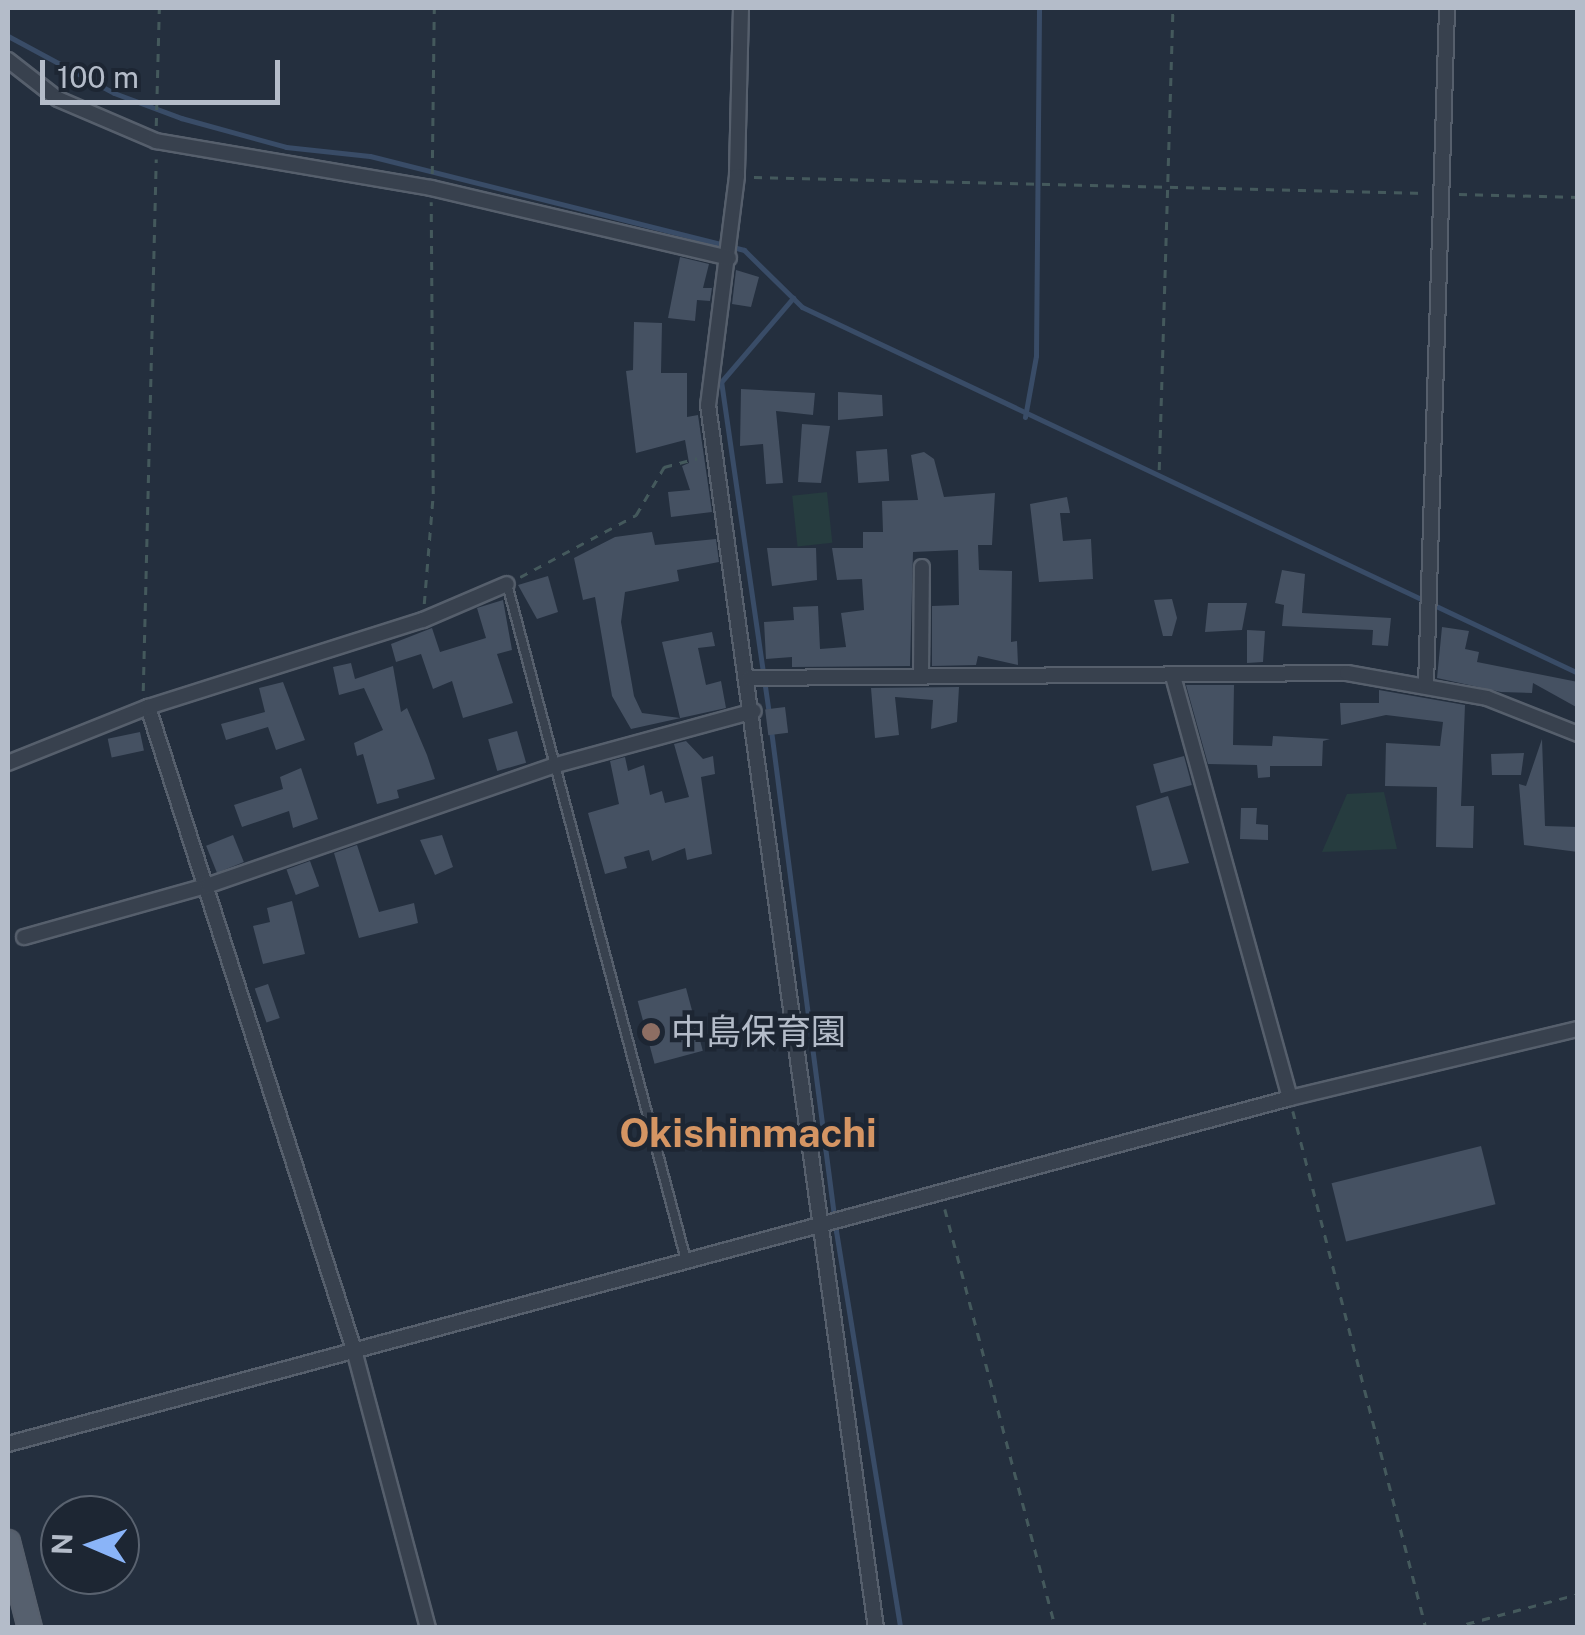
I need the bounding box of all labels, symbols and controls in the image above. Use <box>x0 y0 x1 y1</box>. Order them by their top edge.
scale bar <box>45 40 285 102</box>
text: 100 m <box>57 59 139 95</box>
place label: 中島保育園 <box>671 1011 846 1053</box>
marker: 中島保育園 <box>640 1021 662 1043</box>
district label: Okishinmachi <box>619 1109 877 1157</box>
north arrow <box>40 1495 140 1595</box>
text: N <box>45 1532 78 1556</box>

